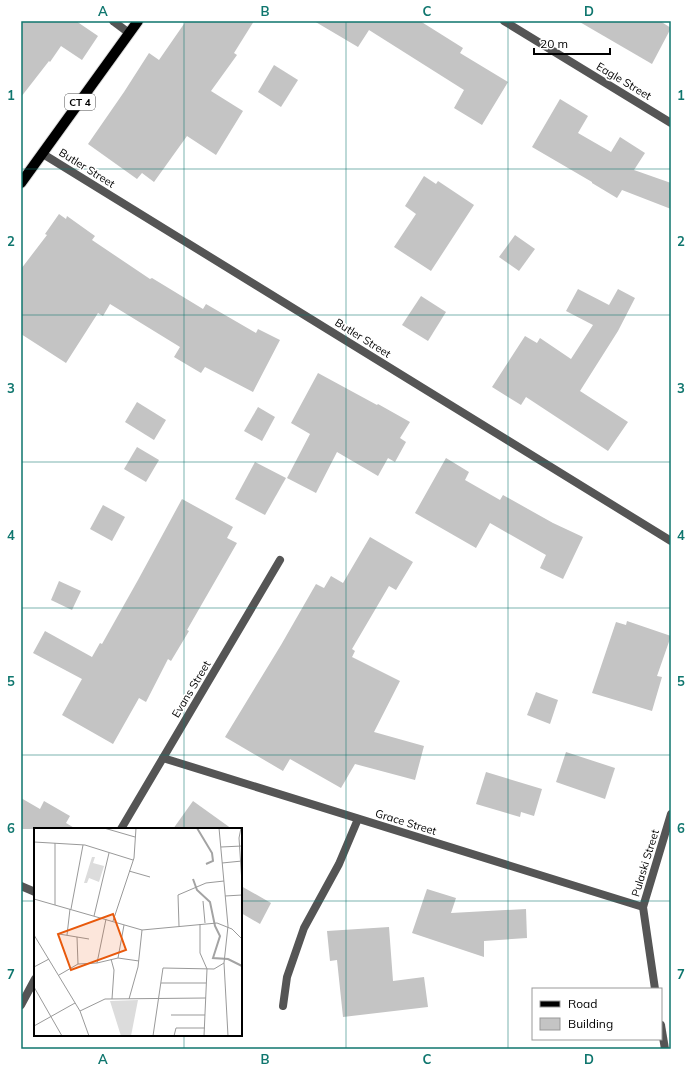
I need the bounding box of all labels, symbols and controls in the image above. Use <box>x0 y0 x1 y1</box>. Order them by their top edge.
text: A <box>98 3 108 19</box>
text: B <box>261 3 270 19</box>
text: C <box>423 3 432 19</box>
text: D <box>584 3 594 19</box>
scale bar <box>534 30 610 56</box>
text: 20 m <box>540 36 568 51</box>
street label: Eagle Street <box>594 59 654 103</box>
text: 1 <box>7 87 15 103</box>
text: 1 <box>677 87 685 103</box>
road number: CT 4 <box>65 94 95 110</box>
street label: Butler Street <box>56 145 118 191</box>
text: 2 <box>7 233 15 249</box>
text: 2 <box>677 233 685 249</box>
street label: Butler Street <box>332 315 394 361</box>
text: 3 <box>7 380 15 396</box>
text: 3 <box>677 380 685 396</box>
text: 4 <box>7 527 15 543</box>
text: 4 <box>677 527 685 543</box>
street label: Evans Street <box>169 658 214 720</box>
text: 5 <box>7 673 15 689</box>
text: 5 <box>677 673 685 689</box>
street label: Grace Street <box>374 806 438 838</box>
text: 6 <box>7 820 15 836</box>
text: 6 <box>677 820 685 836</box>
street label: Pulaski Street <box>628 827 662 898</box>
inset map <box>34 828 242 1036</box>
text: 7 <box>7 966 15 982</box>
text: 7 <box>677 966 685 982</box>
legend <box>532 988 662 1040</box>
text: Road <box>568 996 597 1011</box>
text: Building <box>568 1016 613 1031</box>
text: A <box>98 1051 108 1067</box>
text: B <box>261 1051 270 1067</box>
text: C <box>423 1051 432 1067</box>
text: D <box>584 1051 594 1067</box>

